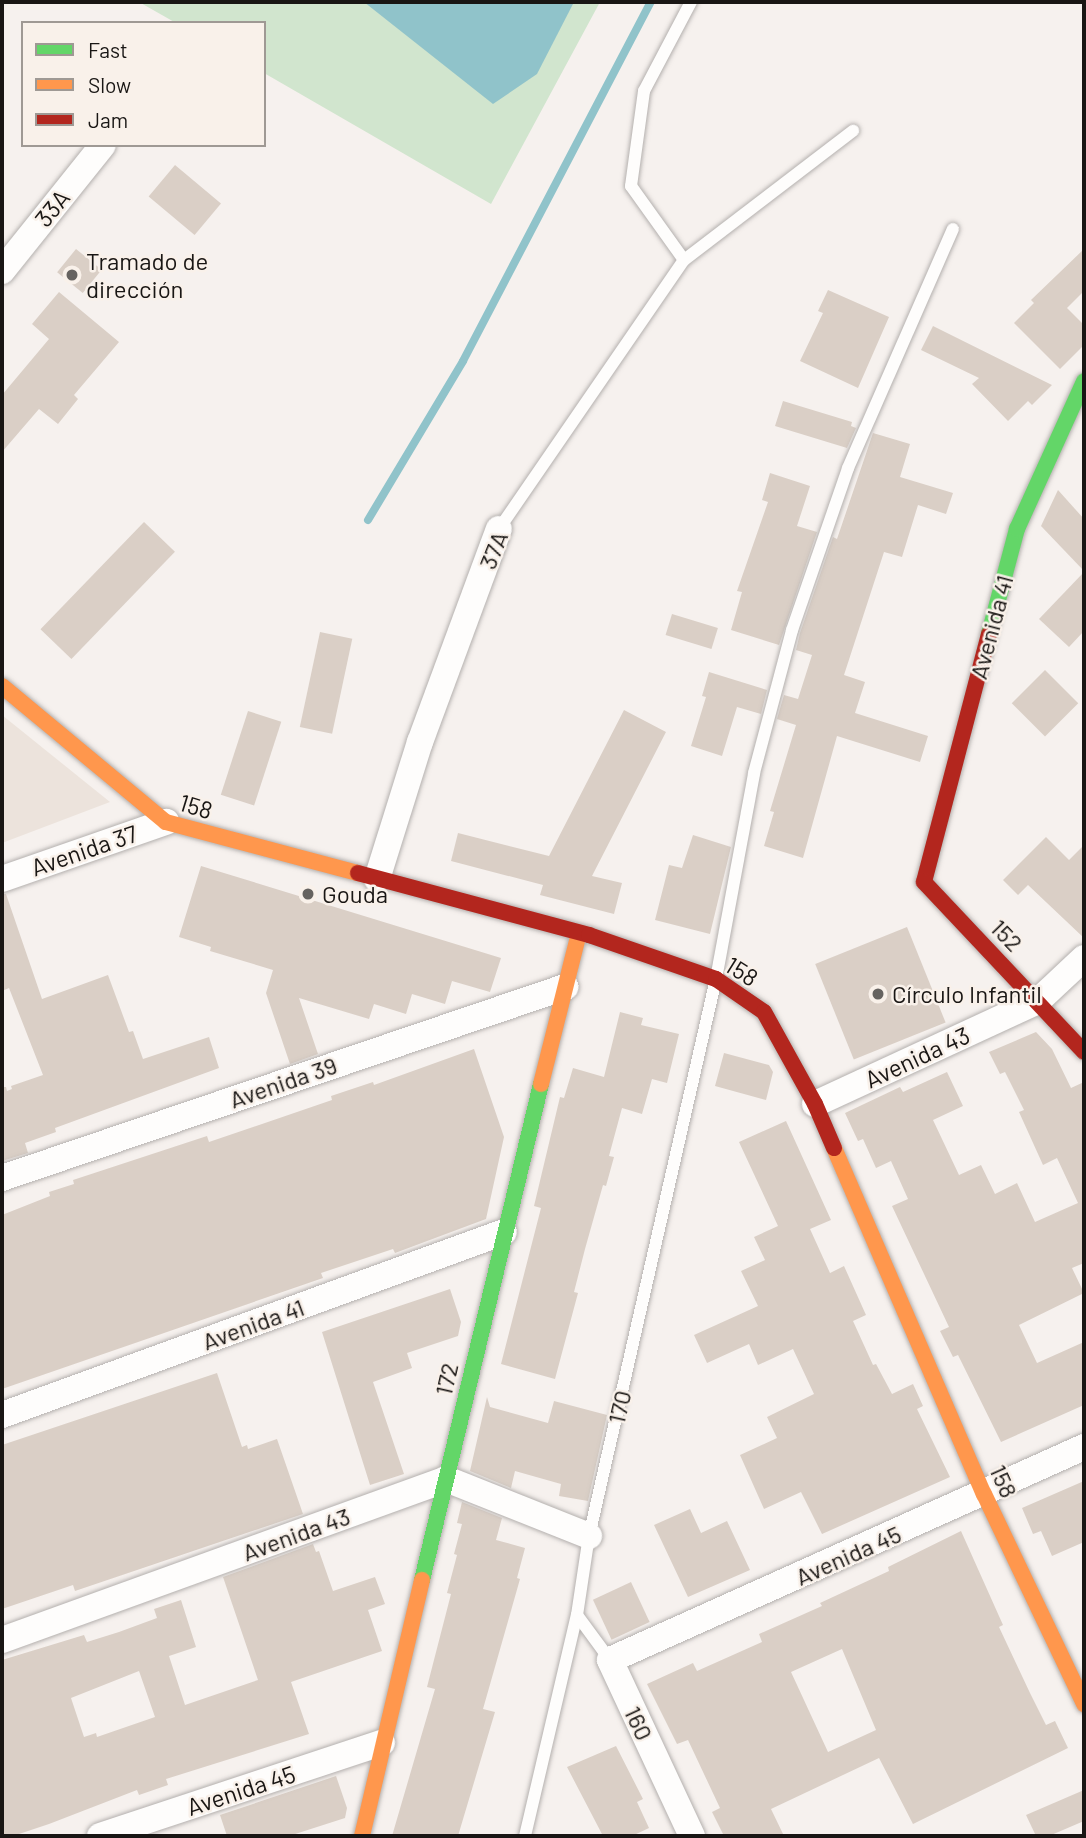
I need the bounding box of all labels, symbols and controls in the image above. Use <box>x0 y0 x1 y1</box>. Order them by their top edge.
legend <box>21 21 266 147</box>
text: Fast <box>88 37 128 62</box>
text: Slow <box>88 72 131 97</box>
text: Jam <box>88 107 128 132</box>
street label: 33A <box>28 184 76 232</box>
place label: Tramado de dirección <box>86 247 208 303</box>
marker: Tramado de dirección <box>64 267 80 283</box>
street label: 37A <box>472 527 514 573</box>
street label: Avenida 41 <box>963 572 1019 682</box>
street label: 158 <box>176 787 216 825</box>
street label: Avenida 37 <box>27 818 141 882</box>
place label: Gouda <box>322 880 388 908</box>
marker: Gouda <box>300 886 316 902</box>
street label: 152 <box>985 913 1029 957</box>
street label: 158 <box>720 950 764 992</box>
place label: Círculo Infantil <box>892 980 1042 1008</box>
marker: Círculo Infantil <box>870 986 886 1002</box>
street label: Avenida 43 <box>860 1020 974 1094</box>
street label: Avenida 39 <box>225 1050 341 1114</box>
street label: Avenida 41 <box>198 1292 308 1356</box>
street label: 172 <box>428 1360 464 1398</box>
street label: 170 <box>601 1388 637 1426</box>
street label: 158 <box>984 1460 1024 1502</box>
street label: Avenida 43 <box>238 1501 354 1567</box>
street label: Avenida 45 <box>791 1519 905 1591</box>
street label: 160 <box>619 1701 659 1745</box>
street label: Avenida 45 <box>183 1759 299 1821</box>

